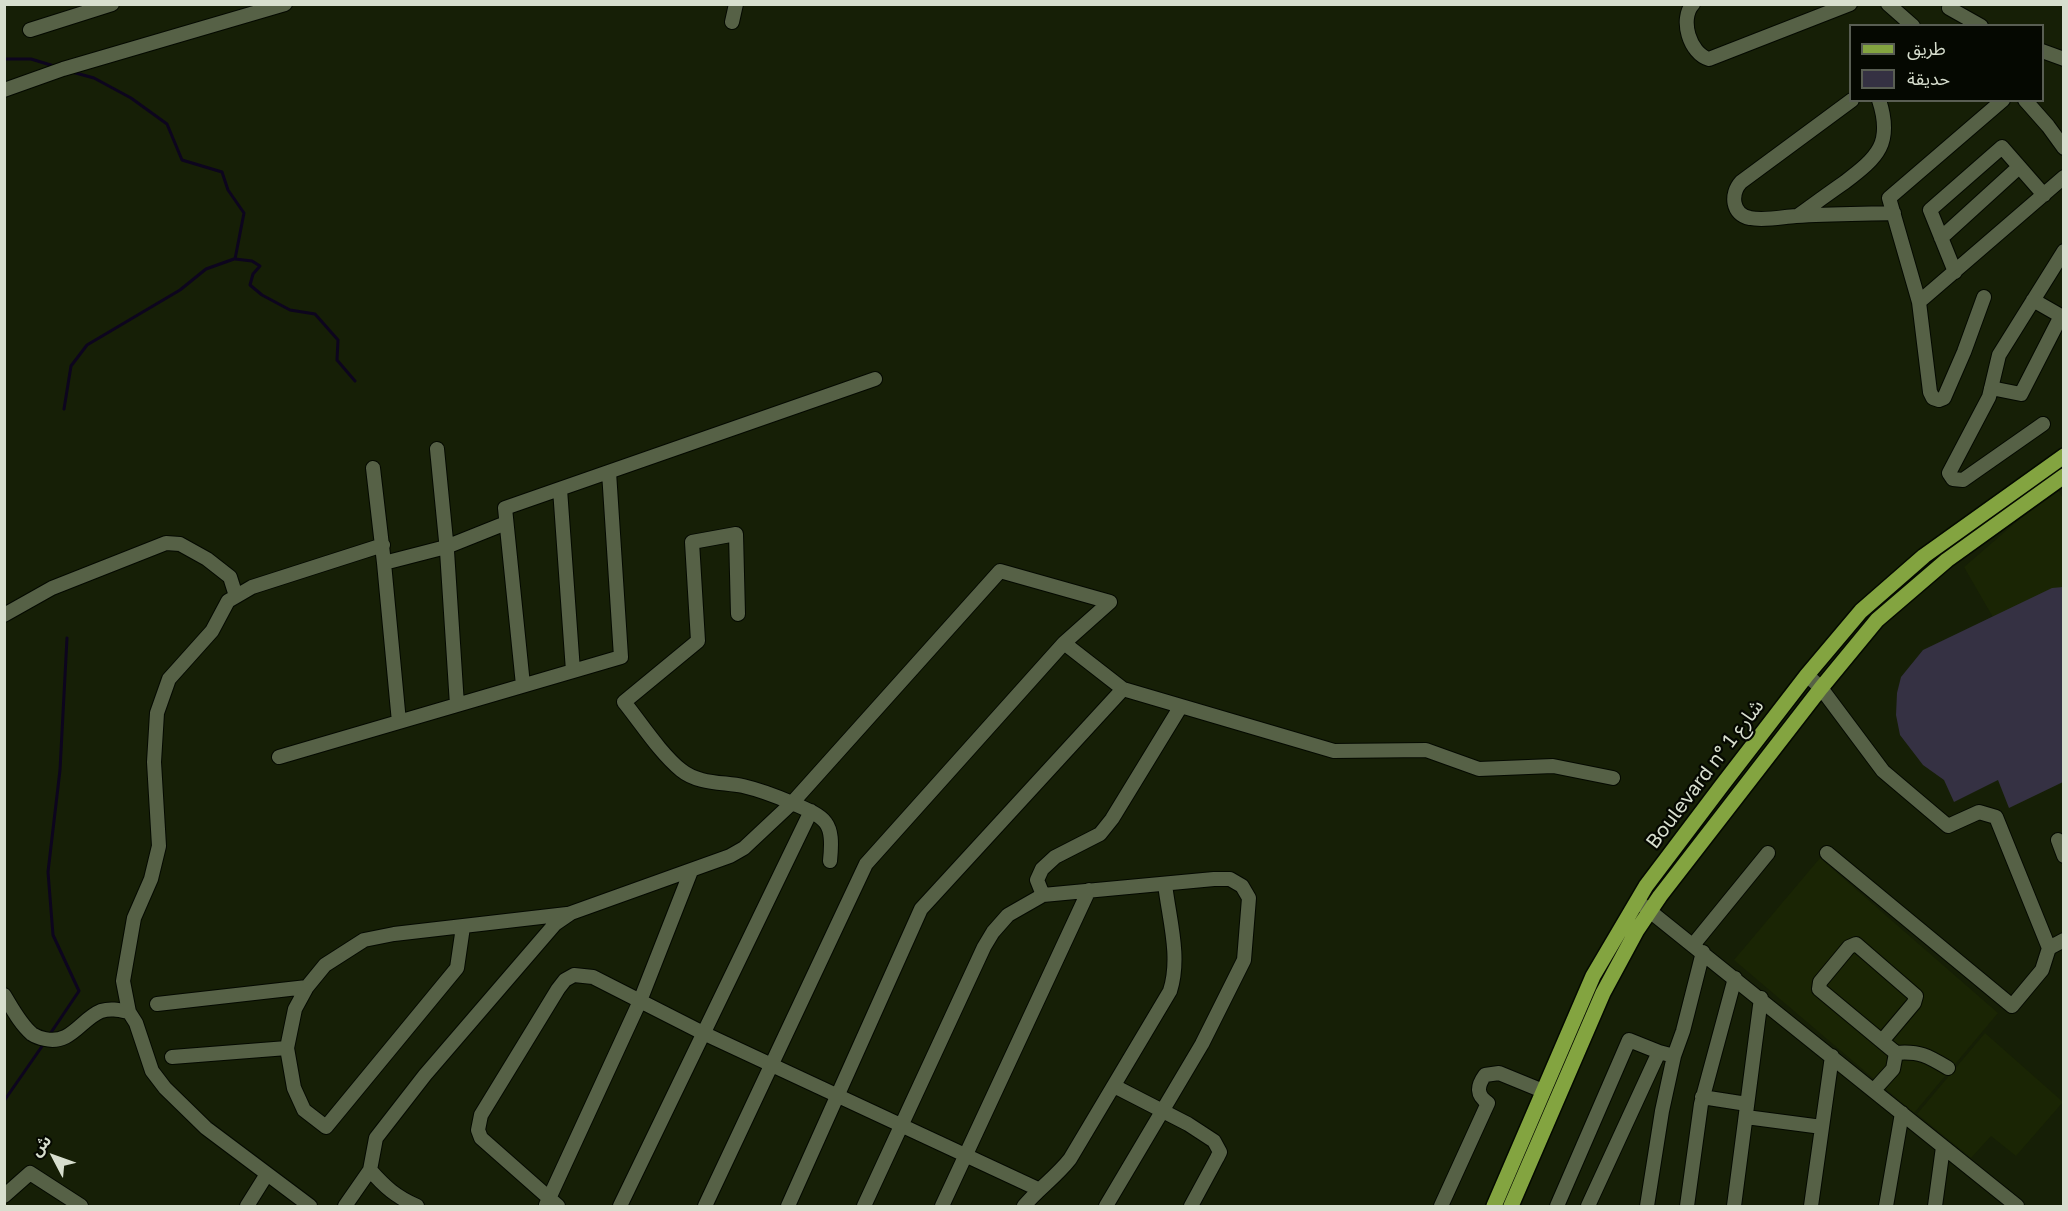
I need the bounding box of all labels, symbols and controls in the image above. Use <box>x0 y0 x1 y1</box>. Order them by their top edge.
legend <box>1849 24 2044 102</box>
text: طريق <box>1907 37 1946 59</box>
text: حديقة <box>1907 67 1950 89</box>
street label: Boulevard n° شارع 1 <box>1641 695 1769 853</box>
north arrow <box>24 1127 84 1187</box>
text: ش <box>26 1130 55 1160</box>

